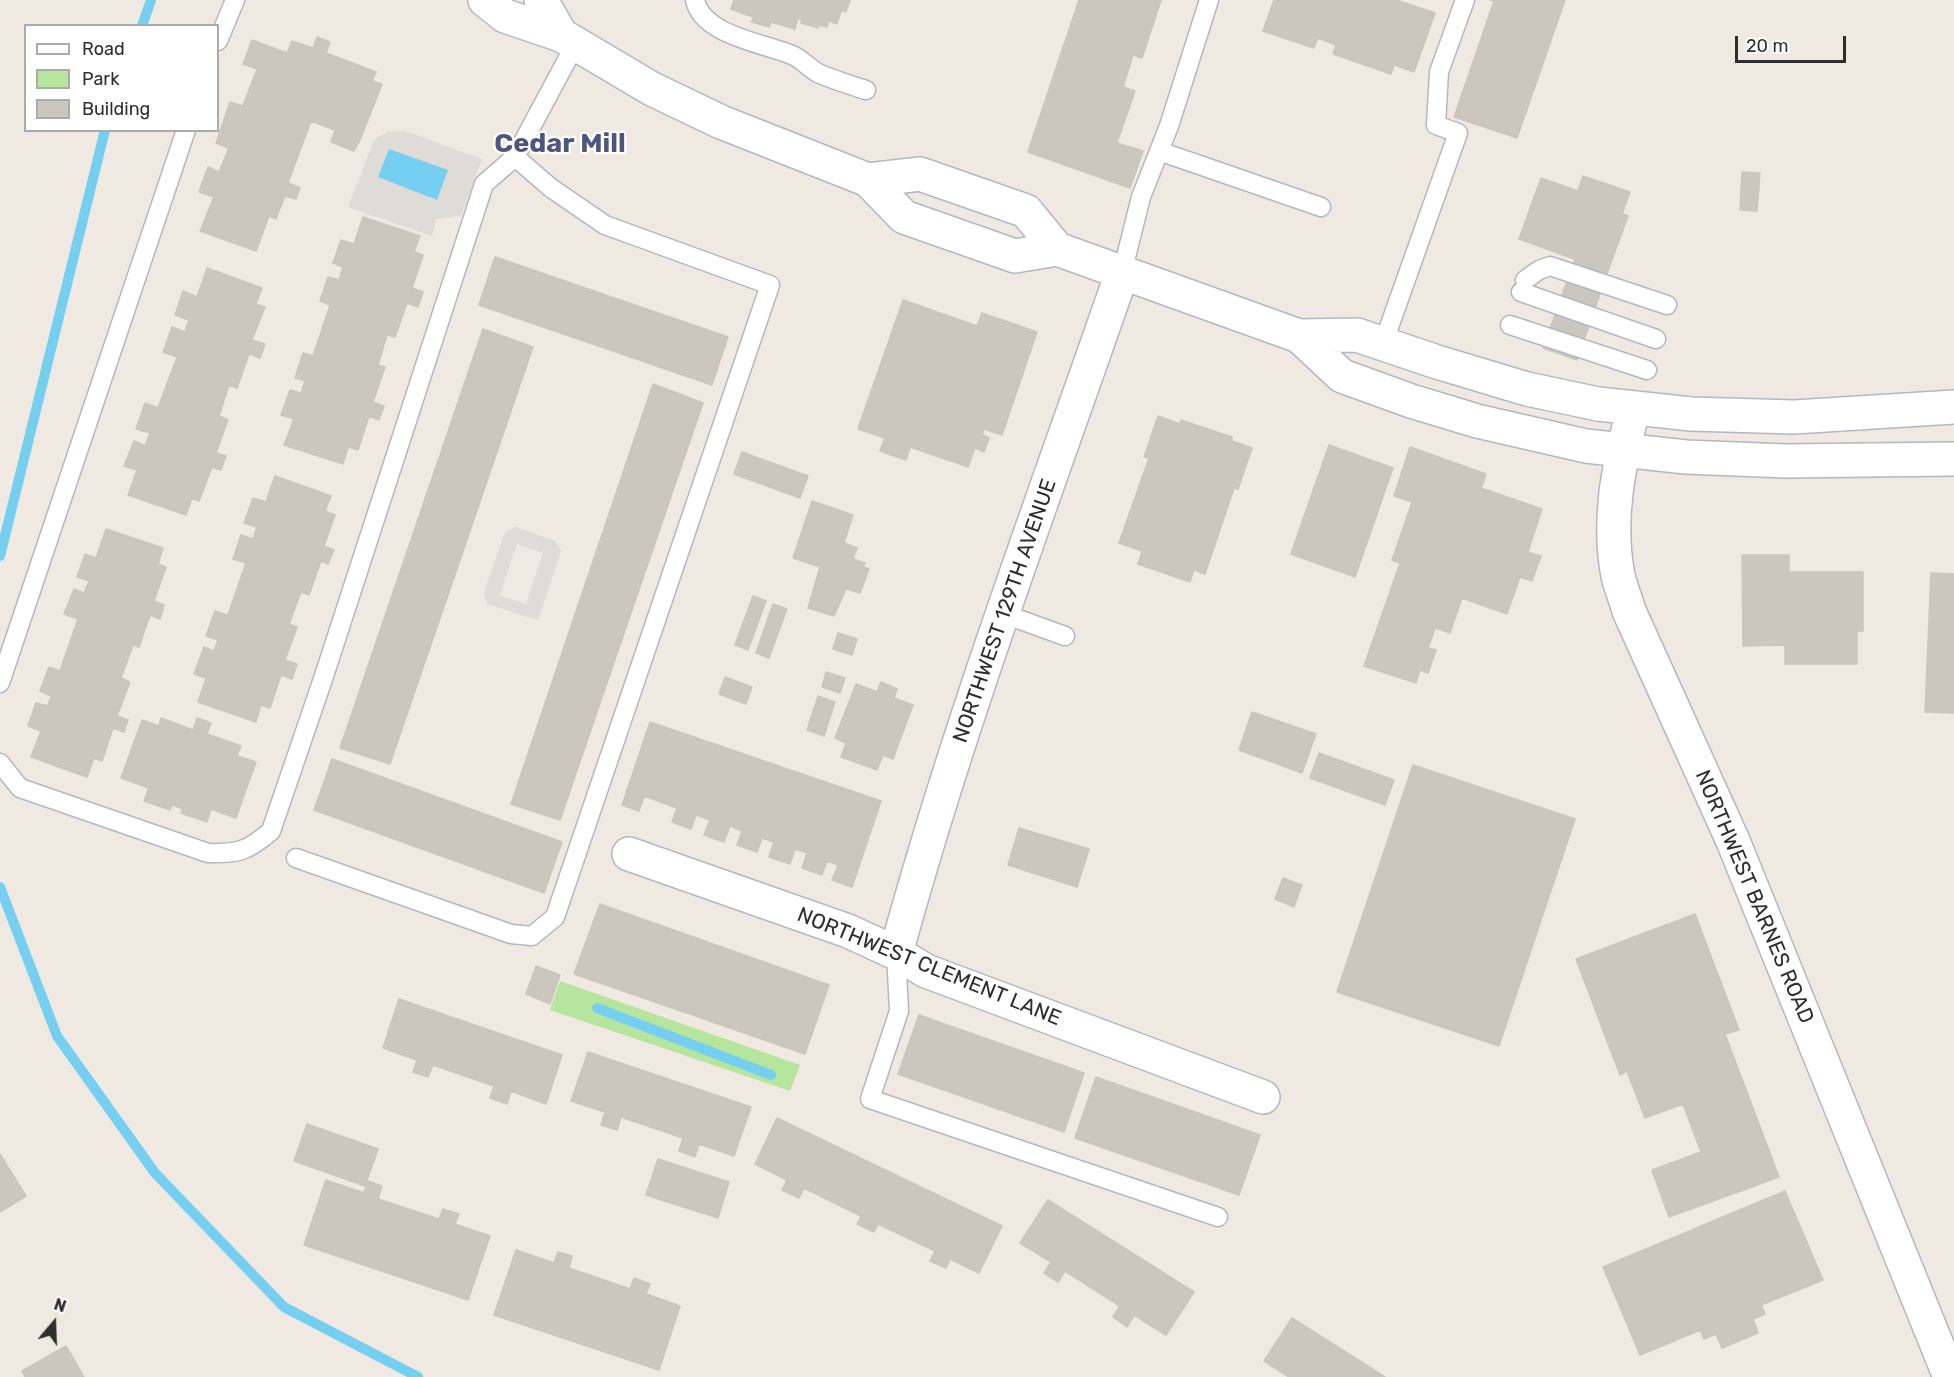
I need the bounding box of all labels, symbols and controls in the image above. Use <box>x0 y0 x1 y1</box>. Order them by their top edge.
legend <box>24 24 219 132</box>
scale bar <box>1738 24 1849 62</box>
text: 20 m <box>1746 35 1788 57</box>
text: Road <box>82 38 125 60</box>
text: Park <box>82 68 119 90</box>
text: Building <box>82 98 150 120</box>
district label: Cedar Mill <box>494 128 626 160</box>
street label: NORTHWEST 129TH AVENUE <box>948 476 1062 746</box>
street label: NORTHWEST BARNES ROAD <box>1689 767 1819 1027</box>
street label: NORTHWEST CLEMENT LANE <box>793 902 1065 1032</box>
north arrow <box>24 1293 84 1353</box>
text: N <box>51 1295 69 1316</box>

